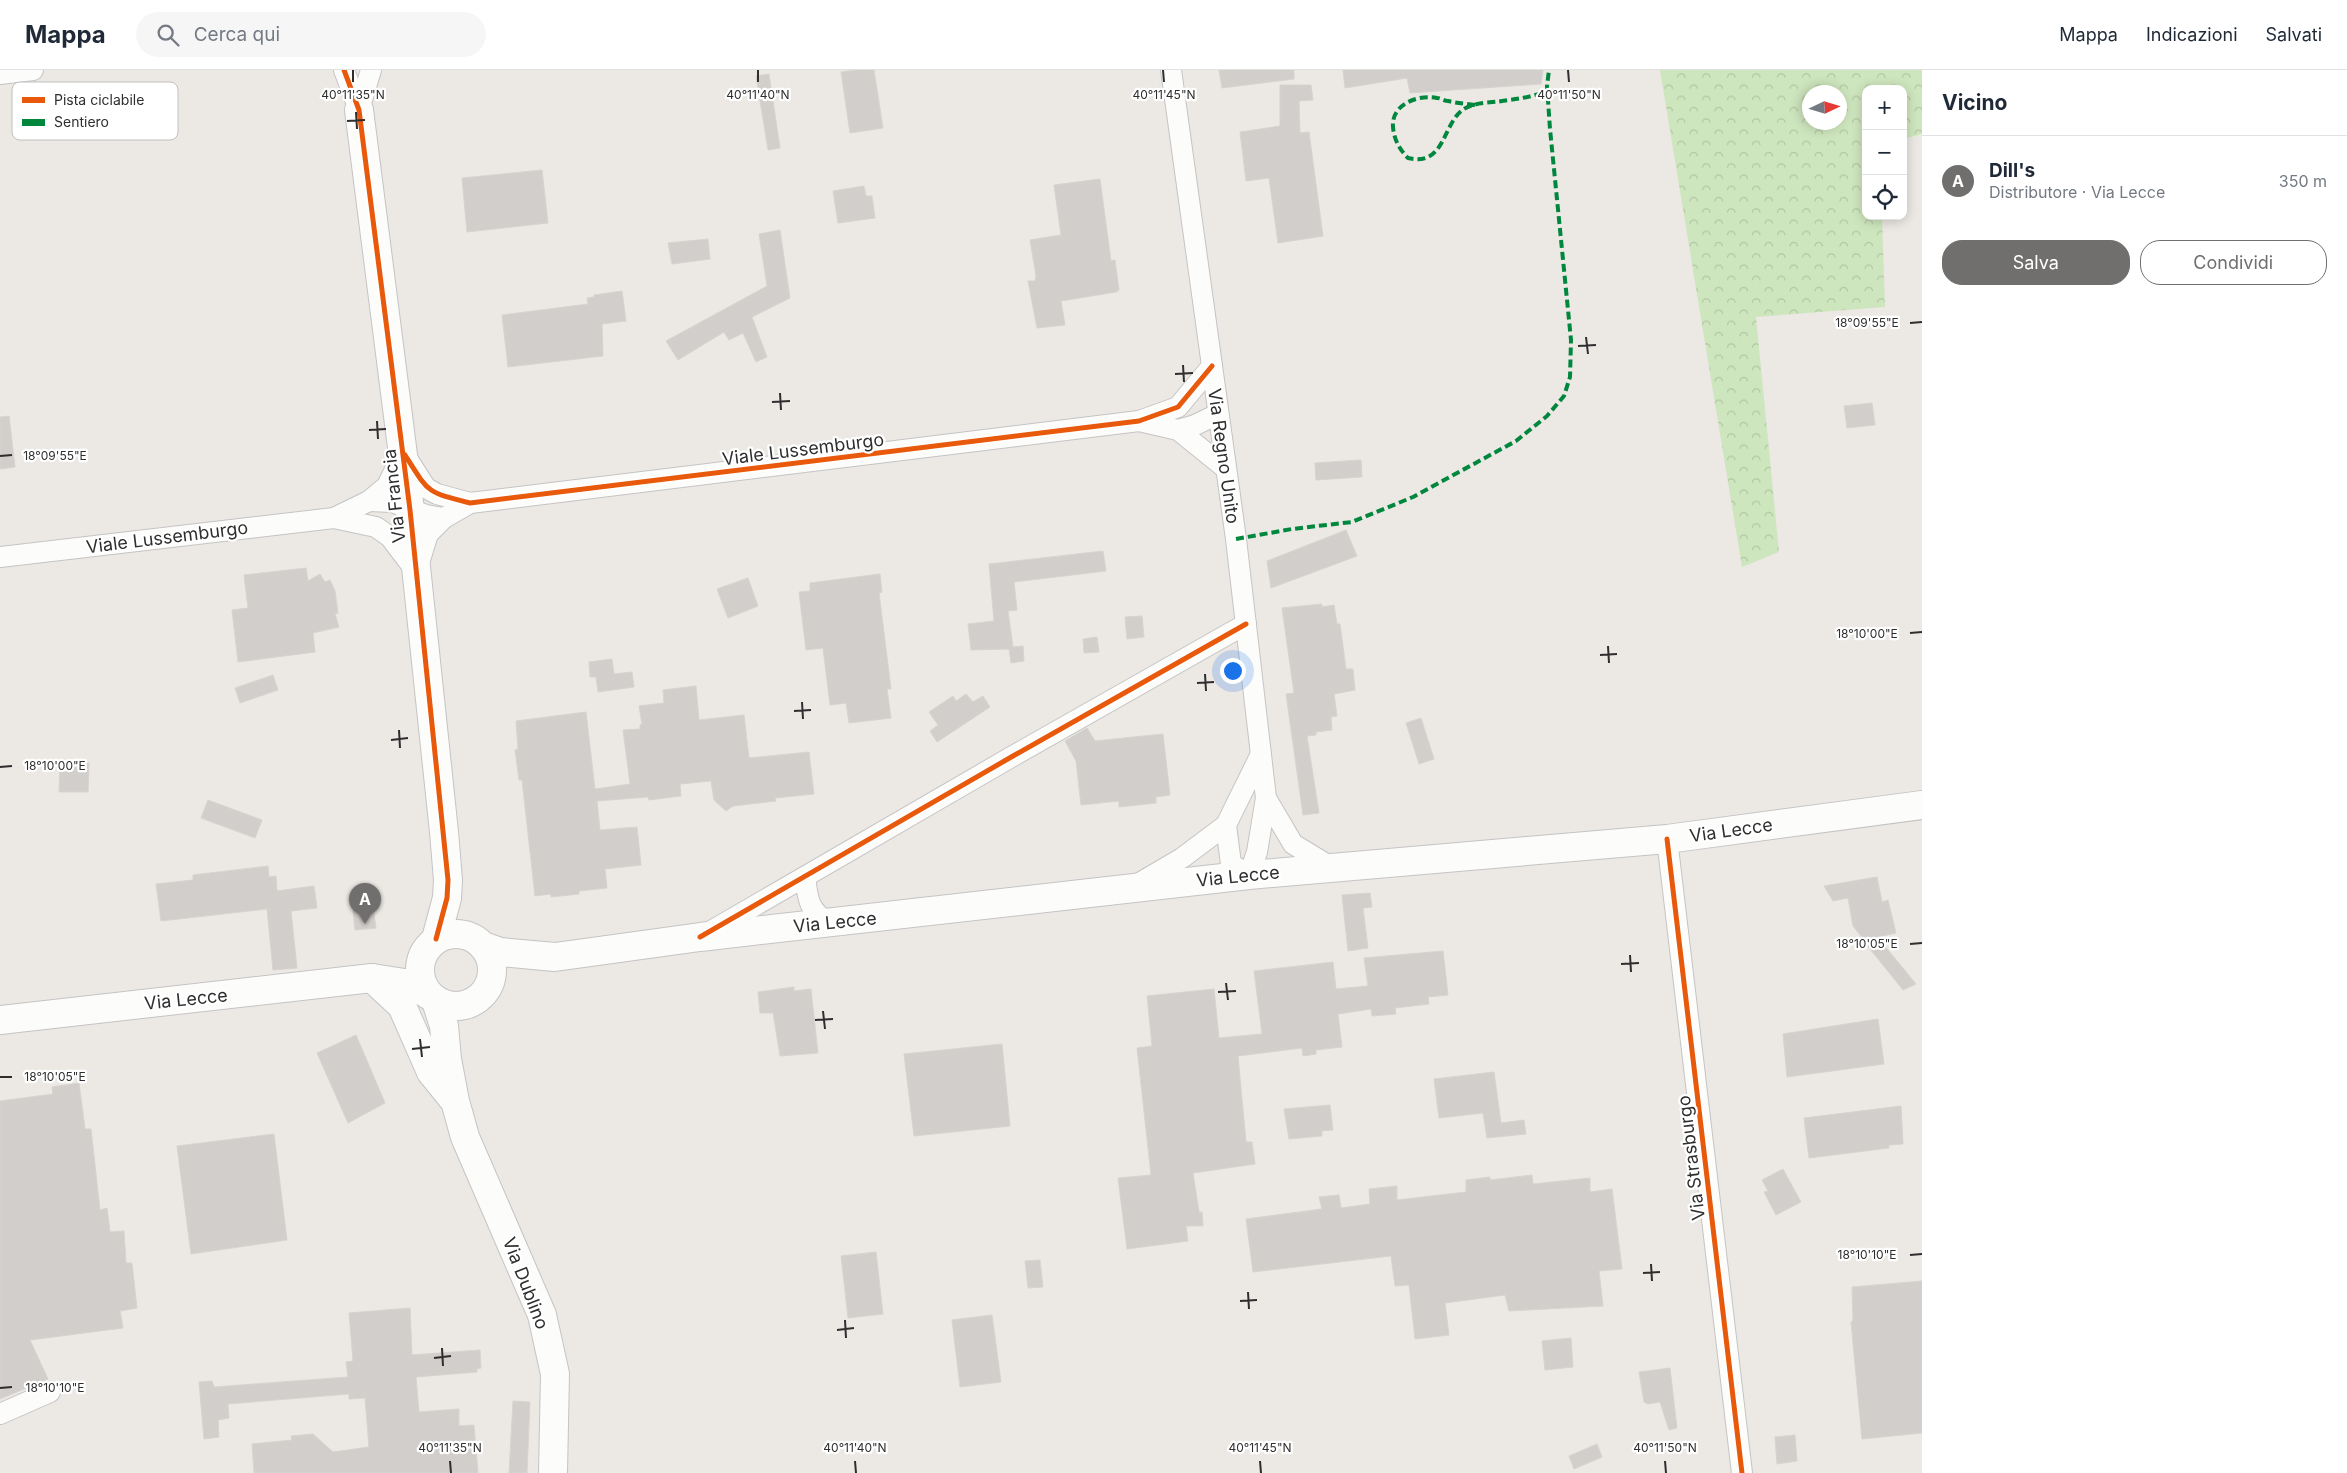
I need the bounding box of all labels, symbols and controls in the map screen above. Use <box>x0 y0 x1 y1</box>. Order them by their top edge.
search box <box>136 12 486 57</box>
text: Mappa <box>25 20 106 49</box>
icon: search <box>154 21 182 49</box>
text: Cerca qui <box>194 23 280 46</box>
text: Mappa <box>2059 24 2118 45</box>
text: Indicazioni <box>2146 24 2238 45</box>
text: Salvati <box>2266 24 2322 45</box>
legend <box>12 82 178 140</box>
north arrow <box>1802 85 1847 130</box>
map controls <box>1862 85 1907 220</box>
button: + <box>1862 85 1907 130</box>
text: 40°11'35"N <box>321 87 385 102</box>
text: 40°11'40"N <box>726 87 790 102</box>
text: 40°11'45"N <box>1132 87 1196 102</box>
text: 40°11'50"N <box>1537 87 1601 102</box>
text: Vicino <box>1942 90 2007 115</box>
text: Pista ciclabile <box>54 91 144 108</box>
text: Sentiero <box>54 113 109 130</box>
button: − <box>1862 130 1907 175</box>
text: Dill's <box>1989 159 2035 182</box>
text: A <box>1952 171 1964 191</box>
text: 350 m <box>2279 171 2327 191</box>
button: locate <box>1862 175 1907 220</box>
text: Distributore · Via Lecce <box>1989 182 2165 202</box>
button: Salva <box>1942 240 2130 285</box>
button: Condividi <box>2140 240 2327 285</box>
text: 18°09'55"E <box>1835 315 1899 330</box>
street label: Via Regno Unito <box>1204 387 1244 525</box>
street label: Viale Lussemburgo <box>721 429 885 469</box>
text: 18°09'55"E <box>23 448 87 463</box>
street label: Via Francia <box>379 448 409 544</box>
street label: Viale Lussemburgo <box>85 517 249 557</box>
text: 18°10'00"E <box>1836 626 1898 641</box>
your location <box>1220 658 1246 684</box>
text: 18°10'00"E <box>24 758 86 773</box>
street label: Via Lecce <box>1688 814 1774 846</box>
street label: Via Lecce <box>1195 861 1281 891</box>
pin: A <box>349 883 381 924</box>
street label: Via Lecce <box>792 907 878 937</box>
text: 18°10'05"E <box>1836 936 1898 951</box>
street label: Via Lecce <box>143 984 229 1014</box>
text: 18°10'05"E <box>24 1069 86 1084</box>
street label: Via Strasburgo <box>1673 1094 1709 1222</box>
street label: Via Dublino <box>499 1234 553 1332</box>
text: 18°10'10"E <box>1838 1247 1896 1262</box>
text: 18°10'10"E <box>26 1380 84 1395</box>
text: 40°11'35"N <box>418 1440 482 1455</box>
text: 40°11'40"N <box>823 1440 887 1455</box>
text: 40°11'45"N <box>1228 1440 1292 1455</box>
text: 40°11'50"N <box>1633 1440 1697 1455</box>

